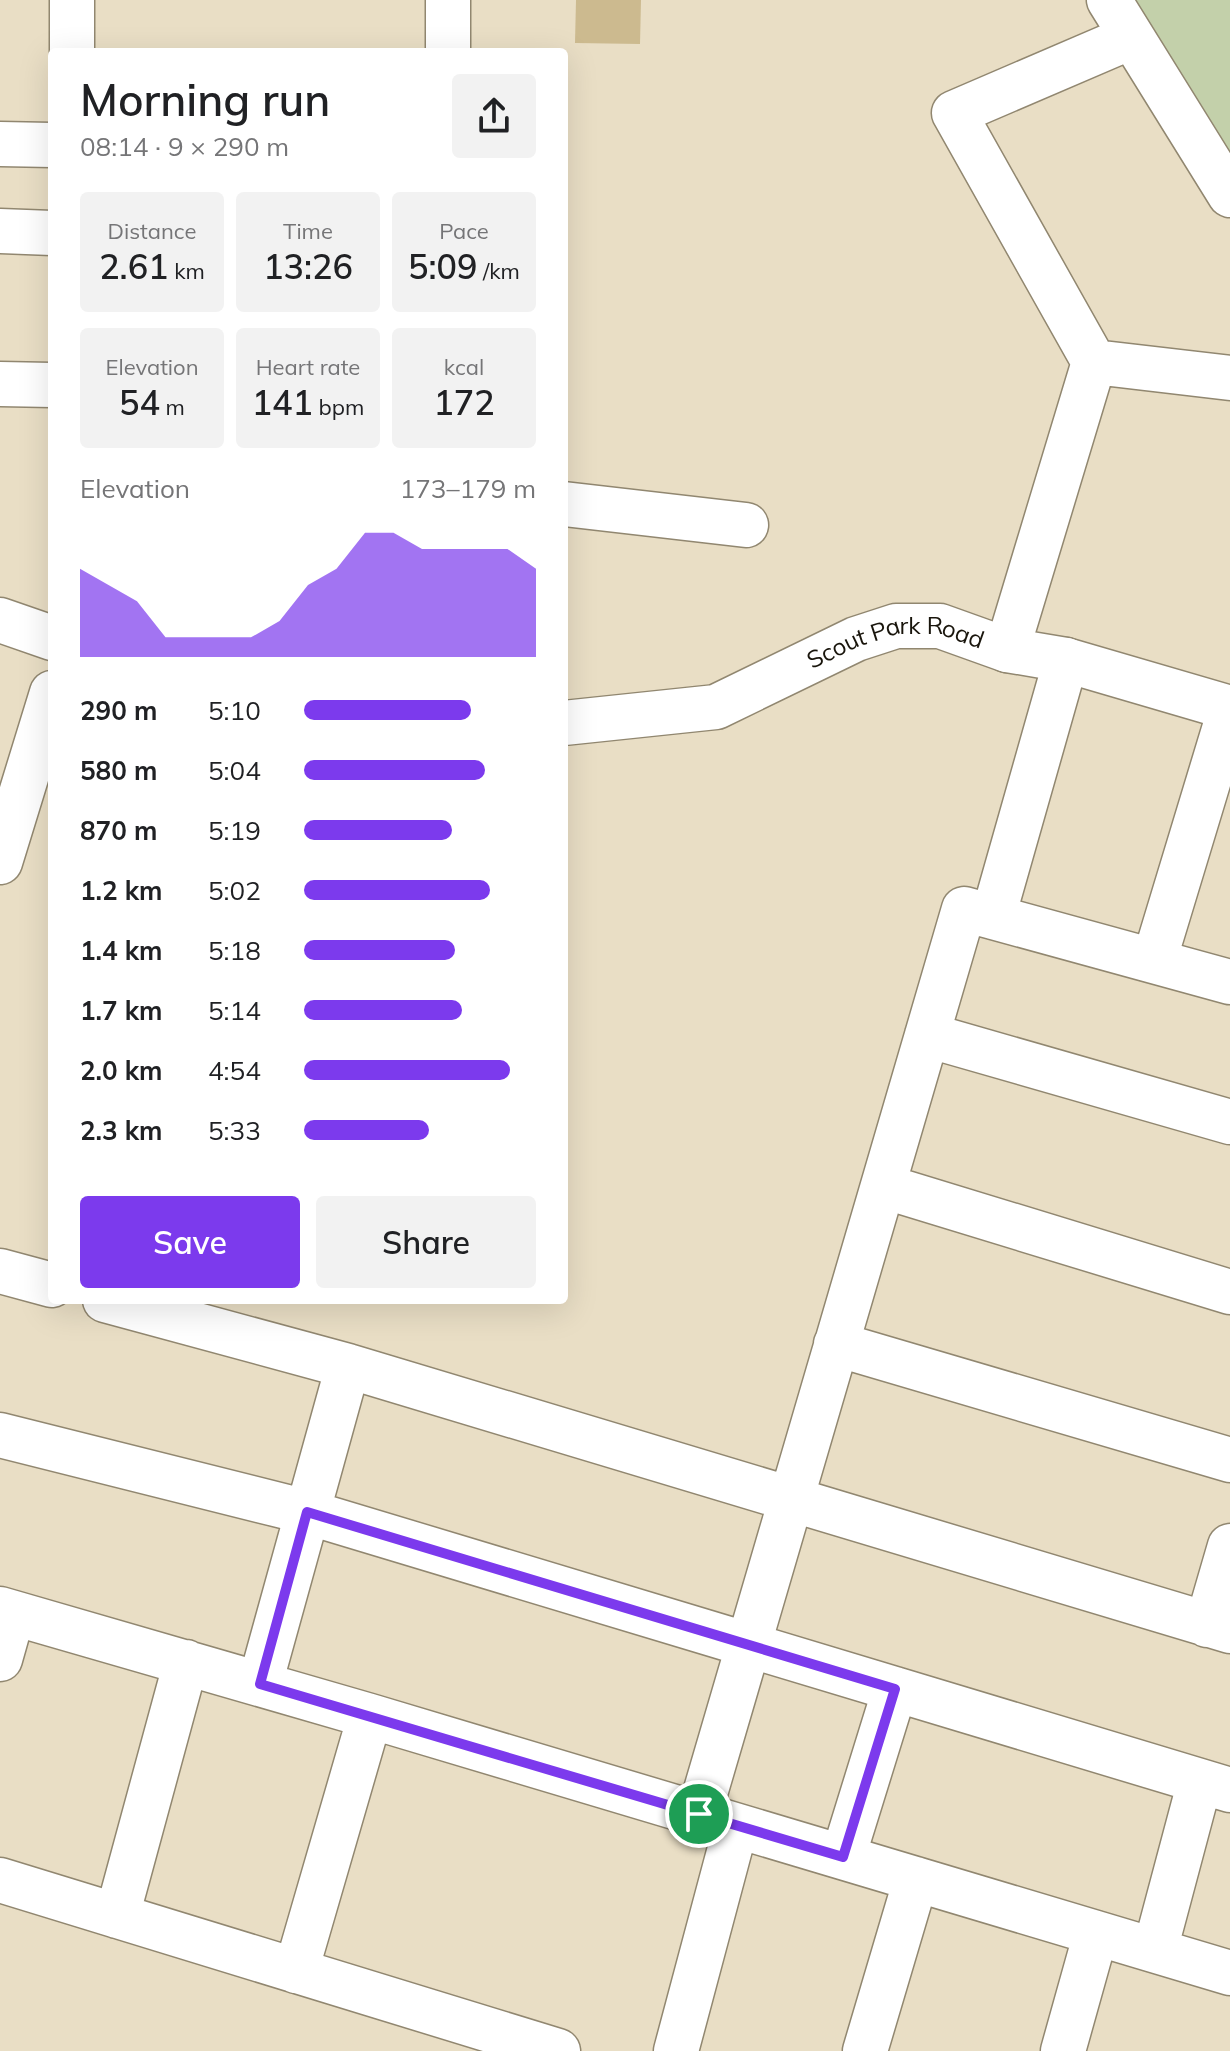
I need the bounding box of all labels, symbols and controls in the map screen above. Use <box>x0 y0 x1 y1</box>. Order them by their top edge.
text: Morning run <box>80 72 330 127</box>
button: share <box>452 74 536 158</box>
text: 08:14 · 9 × 290 m <box>80 130 289 163</box>
text: Distance <box>108 217 196 245</box>
text: Time <box>283 217 333 245</box>
text: Pace <box>439 217 489 245</box>
text: 2.61 <box>99 245 168 288</box>
text: 13:26 <box>263 245 353 288</box>
text: 5:09 <box>408 245 477 288</box>
text: km <box>168 257 205 285</box>
text: /km <box>477 257 520 285</box>
text: Elevation <box>105 353 199 381</box>
text: Heart rate <box>256 353 360 381</box>
text: kcal <box>444 353 484 381</box>
text: 54 <box>119 381 160 424</box>
text: 141 <box>252 381 313 424</box>
text: 172 <box>433 381 495 424</box>
text: m <box>160 393 185 421</box>
text: bpm <box>313 393 364 421</box>
text: Elevation <box>80 472 190 505</box>
text: 173–179 m <box>400 472 536 505</box>
street label: Scout Park Road <box>802 610 988 675</box>
text: 290 m <box>80 694 157 727</box>
text: 5:10 <box>208 694 261 727</box>
text: 580 m <box>80 754 157 787</box>
text: 5:04 <box>208 754 261 787</box>
text: 870 m <box>80 814 157 847</box>
text: 5:19 <box>208 814 261 847</box>
text: 1.2 km <box>80 874 163 907</box>
text: 5:02 <box>208 874 261 907</box>
text: 1.4 km <box>80 934 163 967</box>
text: 5:18 <box>208 934 261 967</box>
text: 1.7 km <box>80 994 163 1027</box>
text: 5:14 <box>208 994 261 1027</box>
text: 2.0 km <box>80 1054 163 1087</box>
text: 4:54 <box>208 1054 261 1087</box>
text: 2.3 km <box>80 1114 163 1147</box>
text: 5:33 <box>208 1114 261 1147</box>
button: Save <box>80 1196 300 1288</box>
button: Share <box>316 1196 536 1288</box>
pin <box>665 1780 733 1848</box>
icon: arrive <box>677 1792 721 1836</box>

